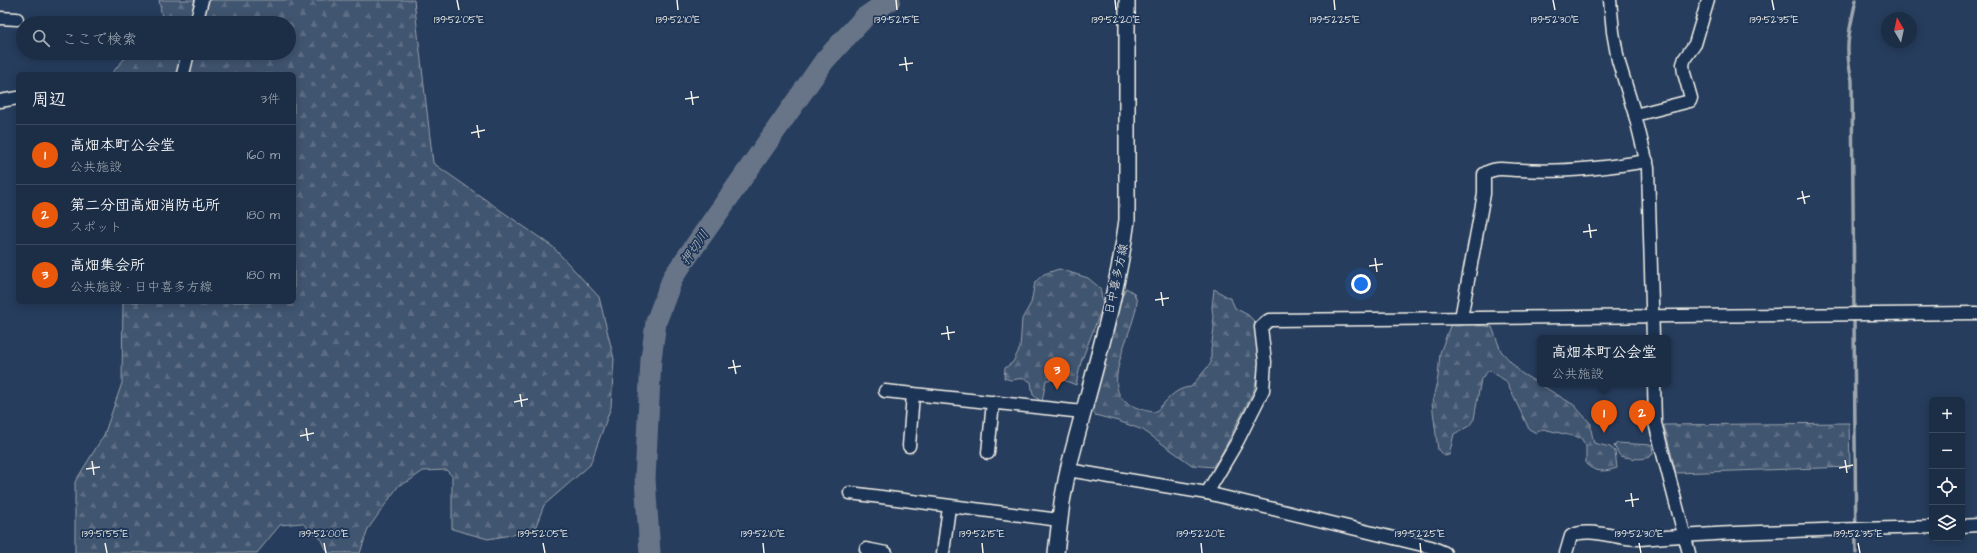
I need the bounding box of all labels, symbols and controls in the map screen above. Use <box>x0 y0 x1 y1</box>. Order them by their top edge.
north arrow <box>1881 12 1917 48</box>
text: 139°52'05"E <box>434 13 484 27</box>
text: 139°52'10"E <box>656 13 700 27</box>
text: 139°52'15"E <box>874 13 920 27</box>
text: 139°52'20"E <box>1092 13 1141 27</box>
text: 139°52'25"E <box>1310 13 1360 27</box>
text: 139°52'30"E <box>1531 13 1579 27</box>
text: 139°52'35"E <box>1749 13 1799 27</box>
search box <box>16 16 296 60</box>
icon: search <box>30 27 52 49</box>
text: ここで検索 <box>62 29 137 50</box>
text: 周辺 <box>32 88 66 112</box>
text: 3件 <box>260 90 280 108</box>
text: 高畑本町公会堂 <box>70 135 175 156</box>
text: 1 <box>44 146 46 164</box>
text: 160 m <box>247 146 280 164</box>
text: 公共施設 <box>70 158 122 176</box>
text: 第二分団高畑消防屯所 <box>70 195 220 216</box>
text: 2 <box>41 206 49 224</box>
text: 180 m <box>246 206 280 224</box>
text: スポット <box>70 218 122 236</box>
water label: 押切川 <box>676 226 713 269</box>
street label: 日中喜多方線 <box>1101 242 1132 316</box>
text: 高畑集会所 <box>70 255 145 276</box>
text: 3 <box>42 266 48 284</box>
text: 180 m <box>246 266 280 284</box>
your location <box>1351 274 1371 294</box>
text: 公共施設 · 日中喜多方線 <box>70 278 212 296</box>
popup <box>1537 335 1671 387</box>
text: 高畑本町公会堂 <box>1551 342 1657 363</box>
pin: 3 <box>1044 357 1070 390</box>
text: 公共施設 <box>1551 365 1604 383</box>
map controls <box>1929 397 1965 541</box>
button: + <box>1929 397 1965 433</box>
pin: 1 <box>1591 400 1617 433</box>
pin: 2 <box>1629 400 1655 433</box>
button: − <box>1929 433 1965 469</box>
button: locate <box>1929 469 1965 505</box>
button: layers <box>1929 505 1965 541</box>
text: 139°51'55"E <box>82 527 128 541</box>
text: 139°52'00"E <box>299 527 349 541</box>
text: 139°52'05"E <box>518 527 568 541</box>
text: 139°52'10"E <box>741 527 785 541</box>
text: 139°52'15"E <box>959 527 1005 541</box>
text: 139°52'20"E <box>1177 527 1226 541</box>
text: 139°52'25"E <box>1395 527 1445 541</box>
text: 139°52'30"E <box>1615 527 1663 541</box>
text: 139°52'35"E <box>1833 527 1883 541</box>

